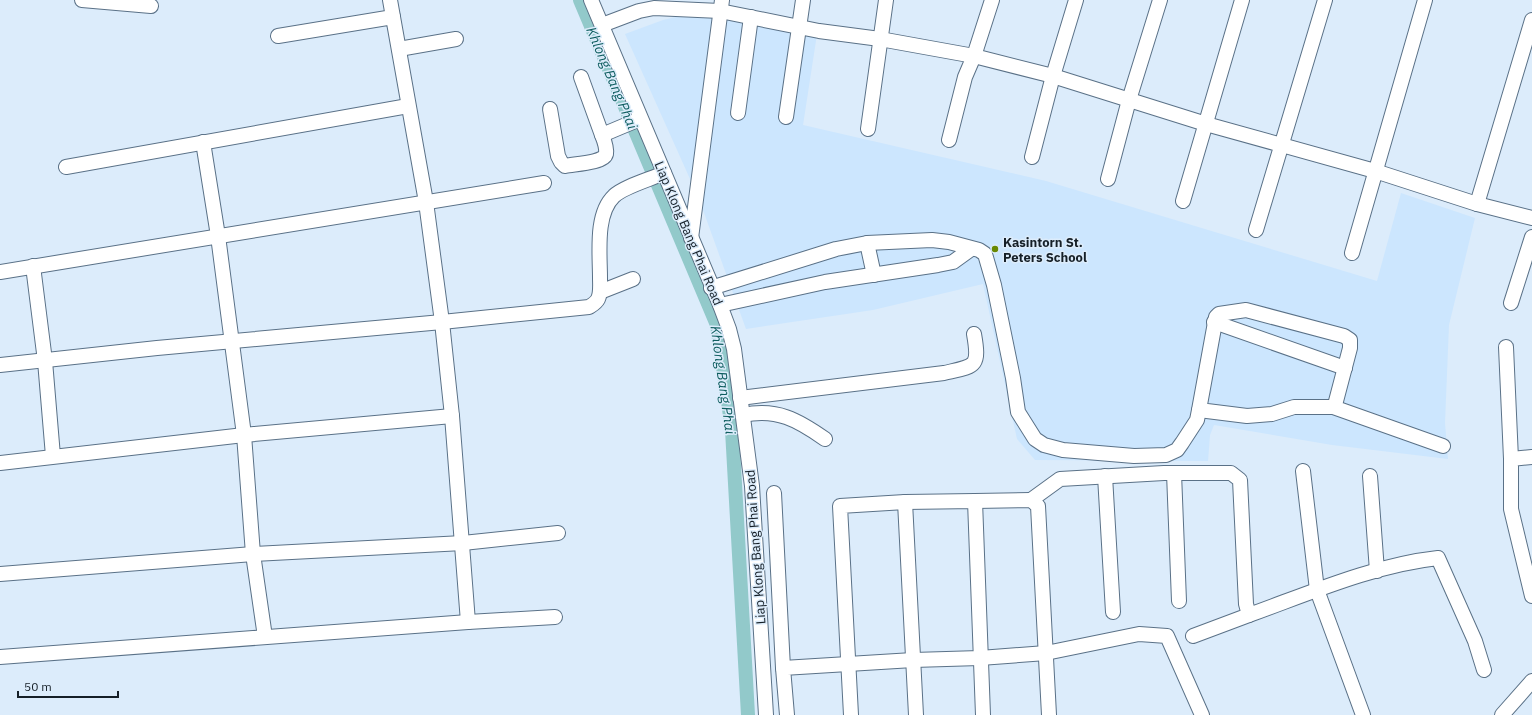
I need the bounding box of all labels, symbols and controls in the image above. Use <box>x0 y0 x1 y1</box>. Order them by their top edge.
water label: Khlong Bang Phai <box>582 24 642 132</box>
street label: Liap Klong Bang Phai Road <box>650 159 727 308</box>
place label: Kasintorn St. Peters School <box>1003 234 1087 266</box>
marker: Kasintorn St. Peters School <box>990 244 1000 254</box>
water label: Khlong Bang Phai <box>706 325 740 436</box>
street label: Liap Klong Bang Phai Road <box>742 469 769 625</box>
scale bar <box>18 673 118 699</box>
text: 50 m <box>24 679 52 694</box>

